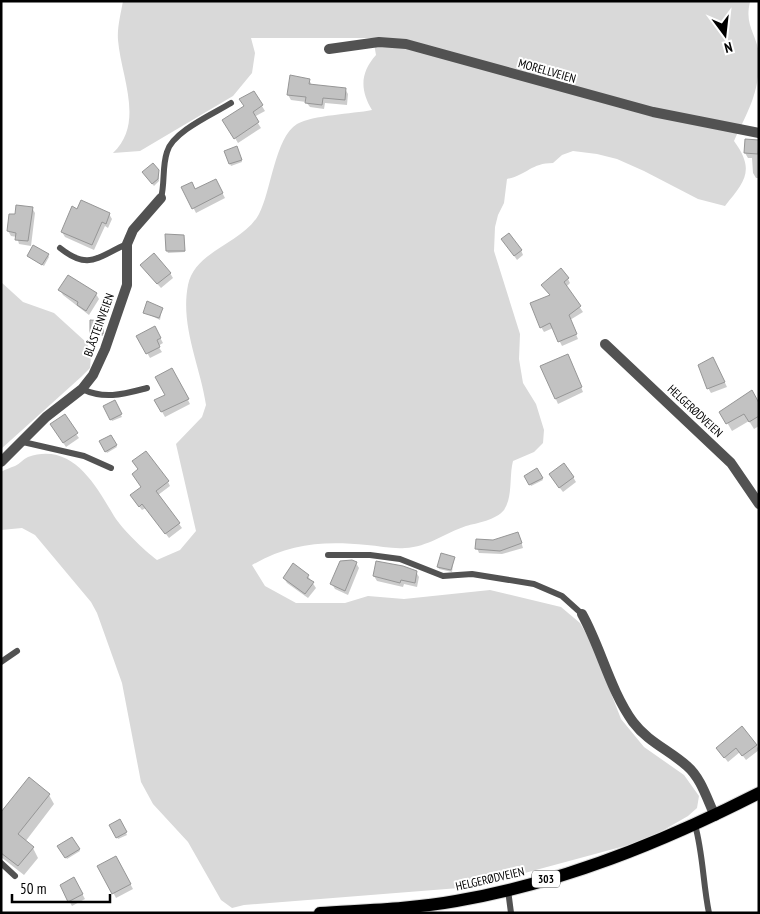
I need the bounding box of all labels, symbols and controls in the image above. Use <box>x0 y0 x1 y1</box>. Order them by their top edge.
north arrow <box>700 10 750 60</box>
text: N <box>722 38 734 57</box>
street label: MORELLVEIEN <box>517 55 578 86</box>
street label: BLÅSTEINVEIEN <box>80 291 117 359</box>
street label: HELGERØDVEIEN <box>665 381 726 440</box>
street label: HELGERØDVEIEN <box>454 863 526 894</box>
road number: 303 <box>532 871 560 888</box>
scale bar <box>12 872 110 904</box>
text: 50 m <box>20 879 46 898</box>

